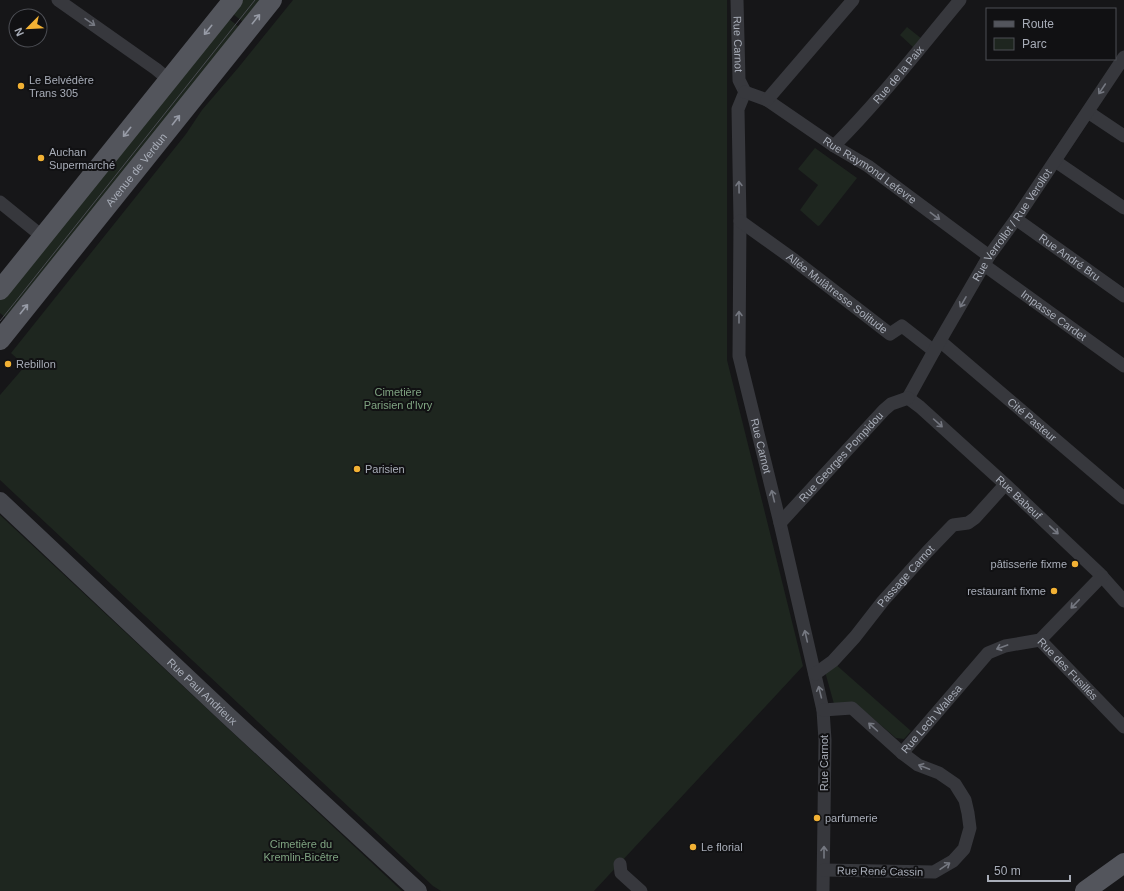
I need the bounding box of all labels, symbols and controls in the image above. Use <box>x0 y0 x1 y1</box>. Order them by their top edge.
north arrow <box>8 8 48 48</box>
legend <box>986 8 1116 60</box>
one-way arrow <box>252 13 261 24</box>
street label: Rue Carnot <box>731 16 745 72</box>
text: Route <box>1022 17 1054 31</box>
one-way arrow <box>84 18 95 26</box>
one-way arrow <box>204 25 213 36</box>
text: N <box>12 26 26 38</box>
text: Parc <box>1022 37 1047 51</box>
street label: Rue de la Paix <box>871 43 926 106</box>
place label: Le Belvédère Trans 305 <box>29 74 94 99</box>
marker: Le Belvédère Trans 305 <box>16 81 26 91</box>
one-way arrow <box>1098 84 1106 95</box>
one-way arrow <box>171 115 180 126</box>
one-way arrow <box>122 126 131 137</box>
street label: Avenue de Verdun <box>103 131 169 209</box>
street label: Rue Raymond Lefevre <box>821 134 919 206</box>
place label: Auchan Supermarché <box>49 146 115 171</box>
marker: Auchan Supermarché <box>36 153 46 163</box>
street label: Rue Verrollot / Rue Verollot <box>970 166 1054 283</box>
one-way arrow <box>735 181 743 194</box>
one-way arrow <box>930 212 941 221</box>
street label: Rue André Bru <box>1037 231 1103 283</box>
street label: Allée Mulâtresse Solitude <box>784 250 890 336</box>
street label: Impasse Cardet <box>1019 288 1089 343</box>
one-way arrow <box>958 296 966 308</box>
one-way arrow <box>20 304 29 315</box>
one-way arrow <box>735 311 743 324</box>
place label: Rebillon <box>16 358 56 370</box>
marker: Rebillon <box>3 359 13 369</box>
park label: Cimetière Parisien d'Ivry <box>364 386 433 411</box>
street label: Cité Pasteur <box>1005 395 1059 444</box>
street label: Rue Georges Pompidou <box>797 409 885 504</box>
street label: Rue Carnot <box>749 417 774 475</box>
one-way arrow <box>933 419 943 428</box>
place label: Parisien <box>365 463 405 475</box>
marker: Parisien <box>352 464 362 474</box>
street label: Rue Babeuf <box>994 473 1045 522</box>
one-way arrow <box>769 489 777 502</box>
one-way arrow <box>1049 525 1059 535</box>
street label: Passage Carnot <box>875 543 936 609</box>
place label: pâtisserie fixme <box>991 558 1067 570</box>
marker: pâtisserie fixme <box>1070 559 1080 569</box>
place label: restaurant fixme <box>967 585 1046 597</box>
marker: restaurant fixme <box>1049 586 1059 596</box>
one-way arrow <box>1070 599 1080 609</box>
one-way arrow <box>802 630 810 643</box>
street label: Rue des Fusillés <box>1035 635 1101 703</box>
one-way arrow <box>997 644 1009 652</box>
street label: Rue Paul Andrieux <box>165 656 240 728</box>
street label: Rue Lech Walesa <box>899 682 965 756</box>
one-way arrow <box>815 686 823 699</box>
one-way arrow <box>868 723 879 732</box>
street label: Rue Carnot <box>818 735 830 791</box>
one-way arrow <box>919 763 931 771</box>
place label: parfumerie <box>825 812 878 824</box>
marker: parfumerie <box>812 813 822 823</box>
park label: Cimetière du Kremlin-Bicêtre <box>263 838 339 863</box>
place label: Le florial <box>701 841 743 853</box>
marker: Le florial <box>688 842 698 852</box>
one-way arrow <box>820 846 828 859</box>
scale bar <box>988 857 1070 883</box>
one-way arrow <box>940 862 951 870</box>
street label: Rue René Cassin <box>837 864 923 878</box>
text: 50 m <box>994 864 1021 878</box>

